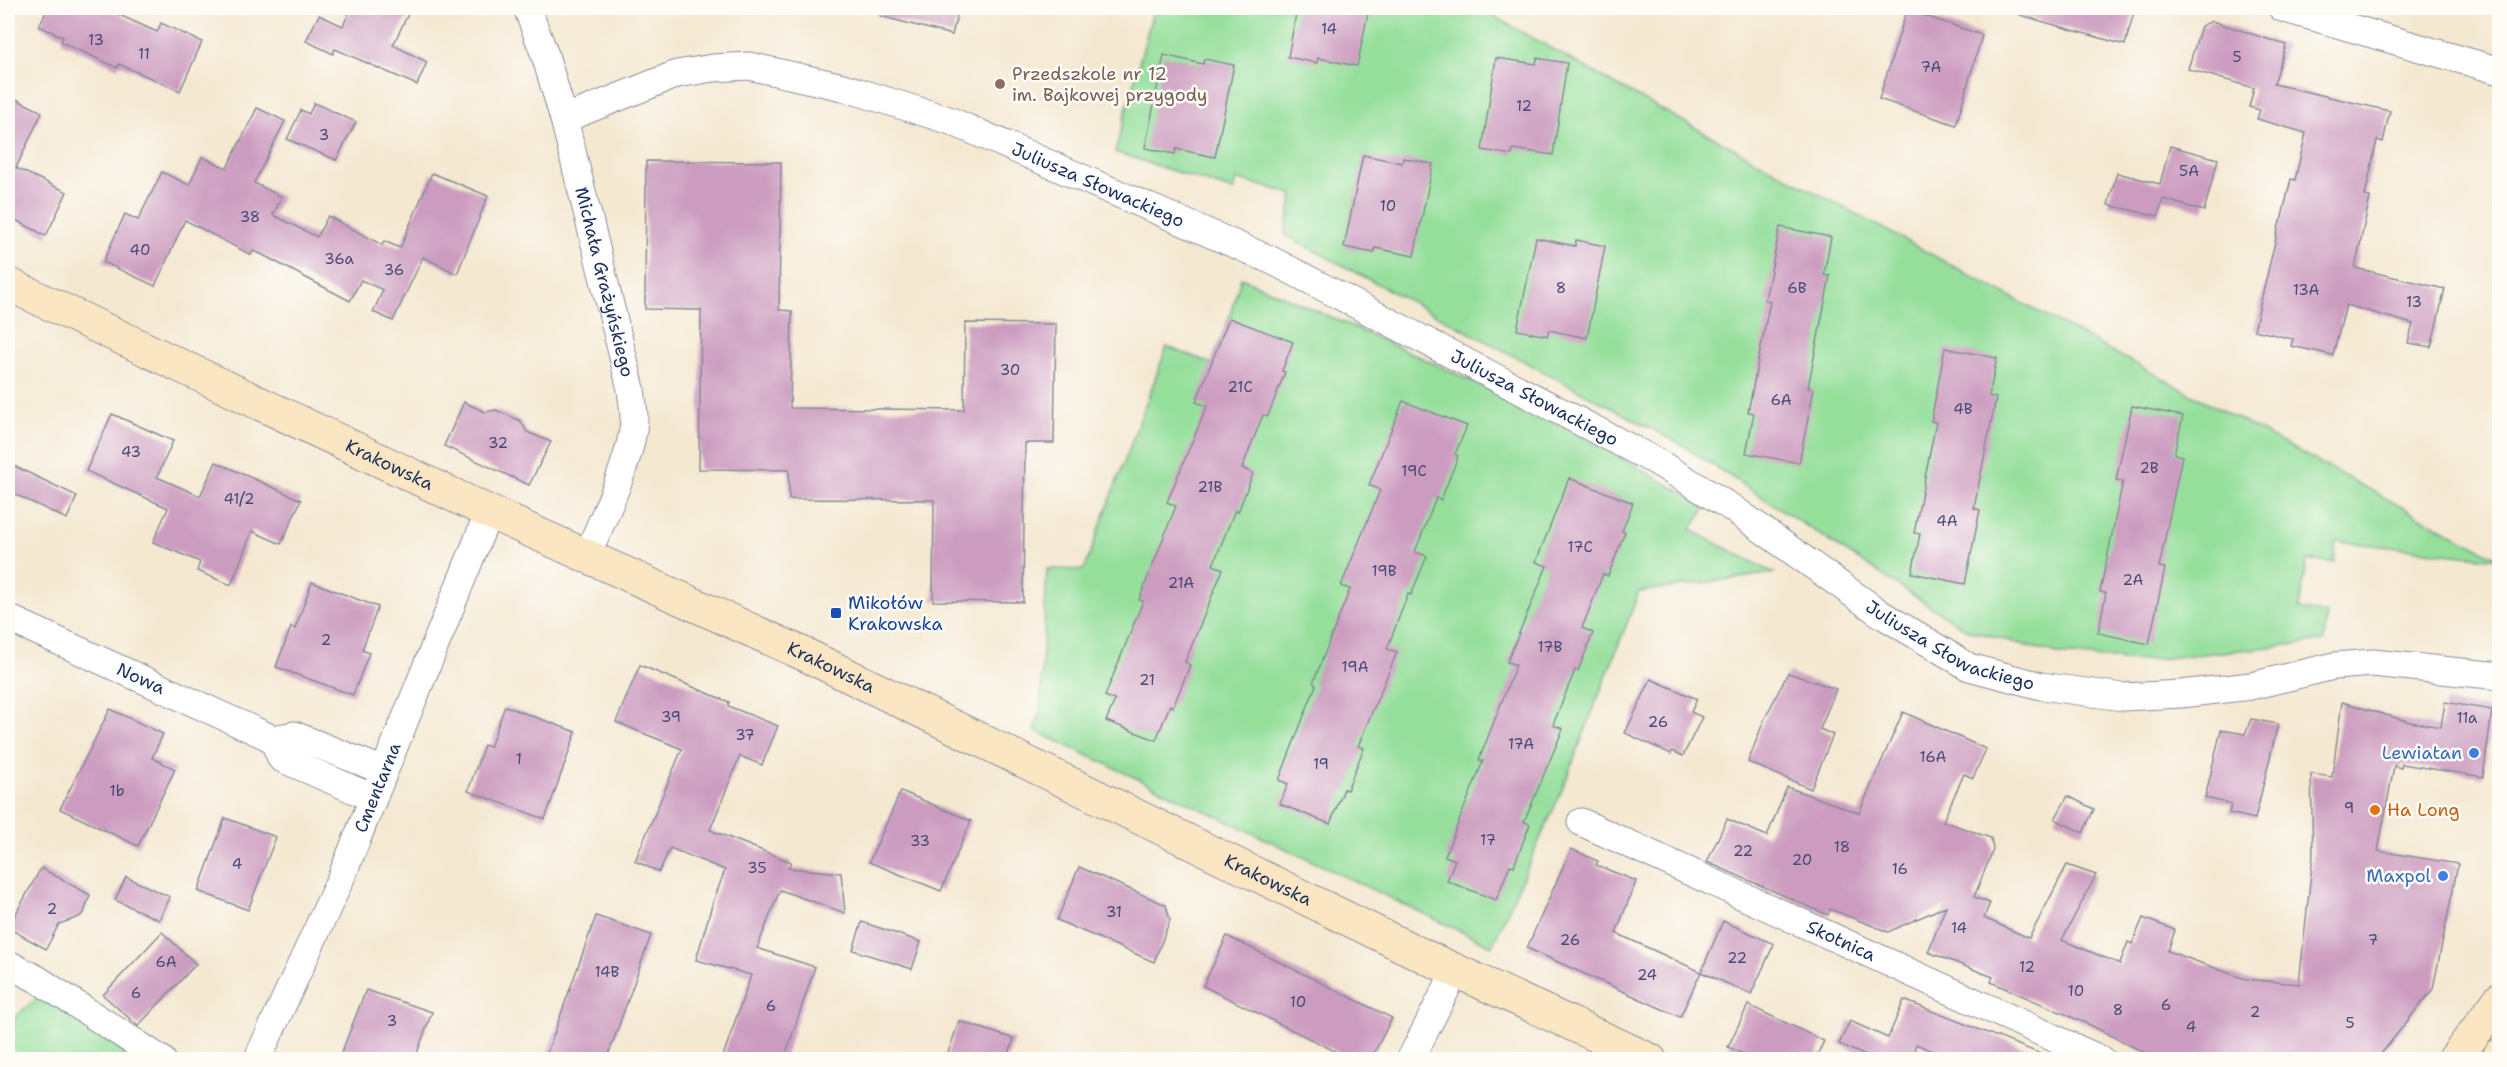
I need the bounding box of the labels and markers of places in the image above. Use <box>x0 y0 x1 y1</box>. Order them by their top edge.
place label: Przedszkole nr 12 im. Bajkowej przygody <box>1012 62 1207 107</box>
marker: Przedszkole nr 12 im. Bajkowej przygody <box>993 77 1007 91</box>
place label: Mikołów Krakowska <box>848 591 943 636</box>
marker: Mikołów Krakowska <box>829 606 843 620</box>
place label: Lewiatan <box>2382 741 2462 765</box>
marker: Lewiatan <box>2467 746 2481 760</box>
place label: Ha Long <box>2387 798 2460 822</box>
marker: Ha Long <box>2368 803 2382 817</box>
place label: Maxpol <box>2366 864 2432 888</box>
marker: Maxpol <box>2436 869 2450 883</box>

